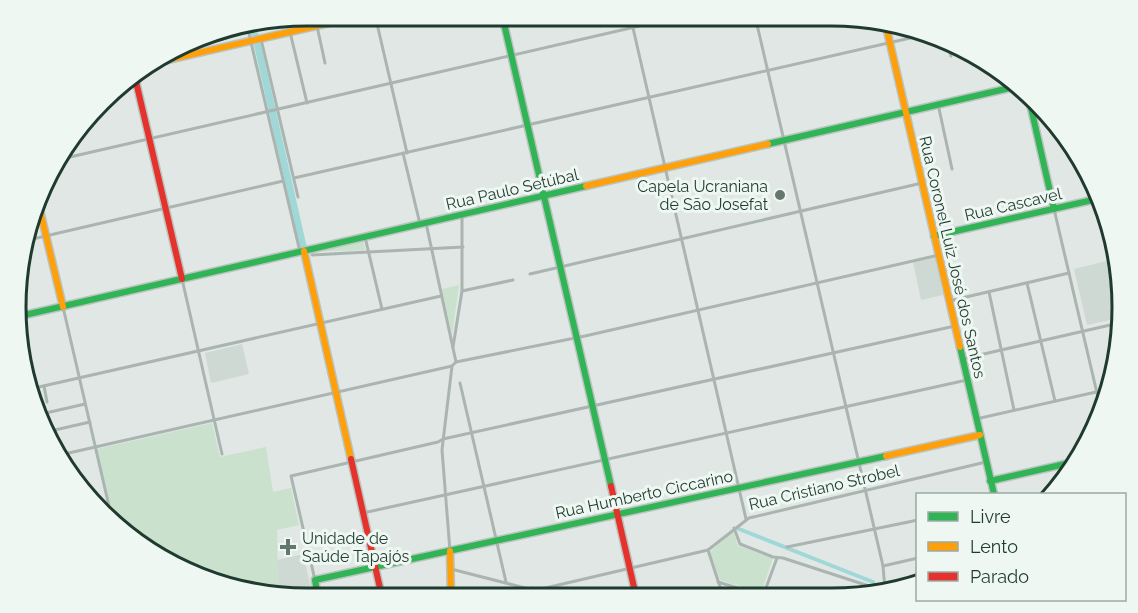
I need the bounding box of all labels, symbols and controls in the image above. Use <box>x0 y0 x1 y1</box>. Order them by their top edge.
street label: Rua Coronel Luiz José dos Santos <box>915 134 990 380</box>
street label: Rua Paulo Setúbal <box>444 165 581 214</box>
place label: Capela Ucraniana de São Josefat <box>637 177 769 214</box>
street label: Rua Cascavel <box>963 184 1064 225</box>
marker: Capela Ucraniana de São Josefat <box>773 188 787 202</box>
street label: Rua Cristiano Strobel <box>747 461 902 514</box>
street label: Rua Humberto Ciccarino <box>554 466 735 523</box>
legend <box>916 493 1126 601</box>
text: Livre <box>970 506 1011 527</box>
place label: Unidade de Saúde Tapajós <box>302 529 409 566</box>
text: Lento <box>970 536 1018 557</box>
marker: Unidade de Saúde Tapajós <box>279 538 297 556</box>
text: Parado <box>970 566 1029 587</box>

